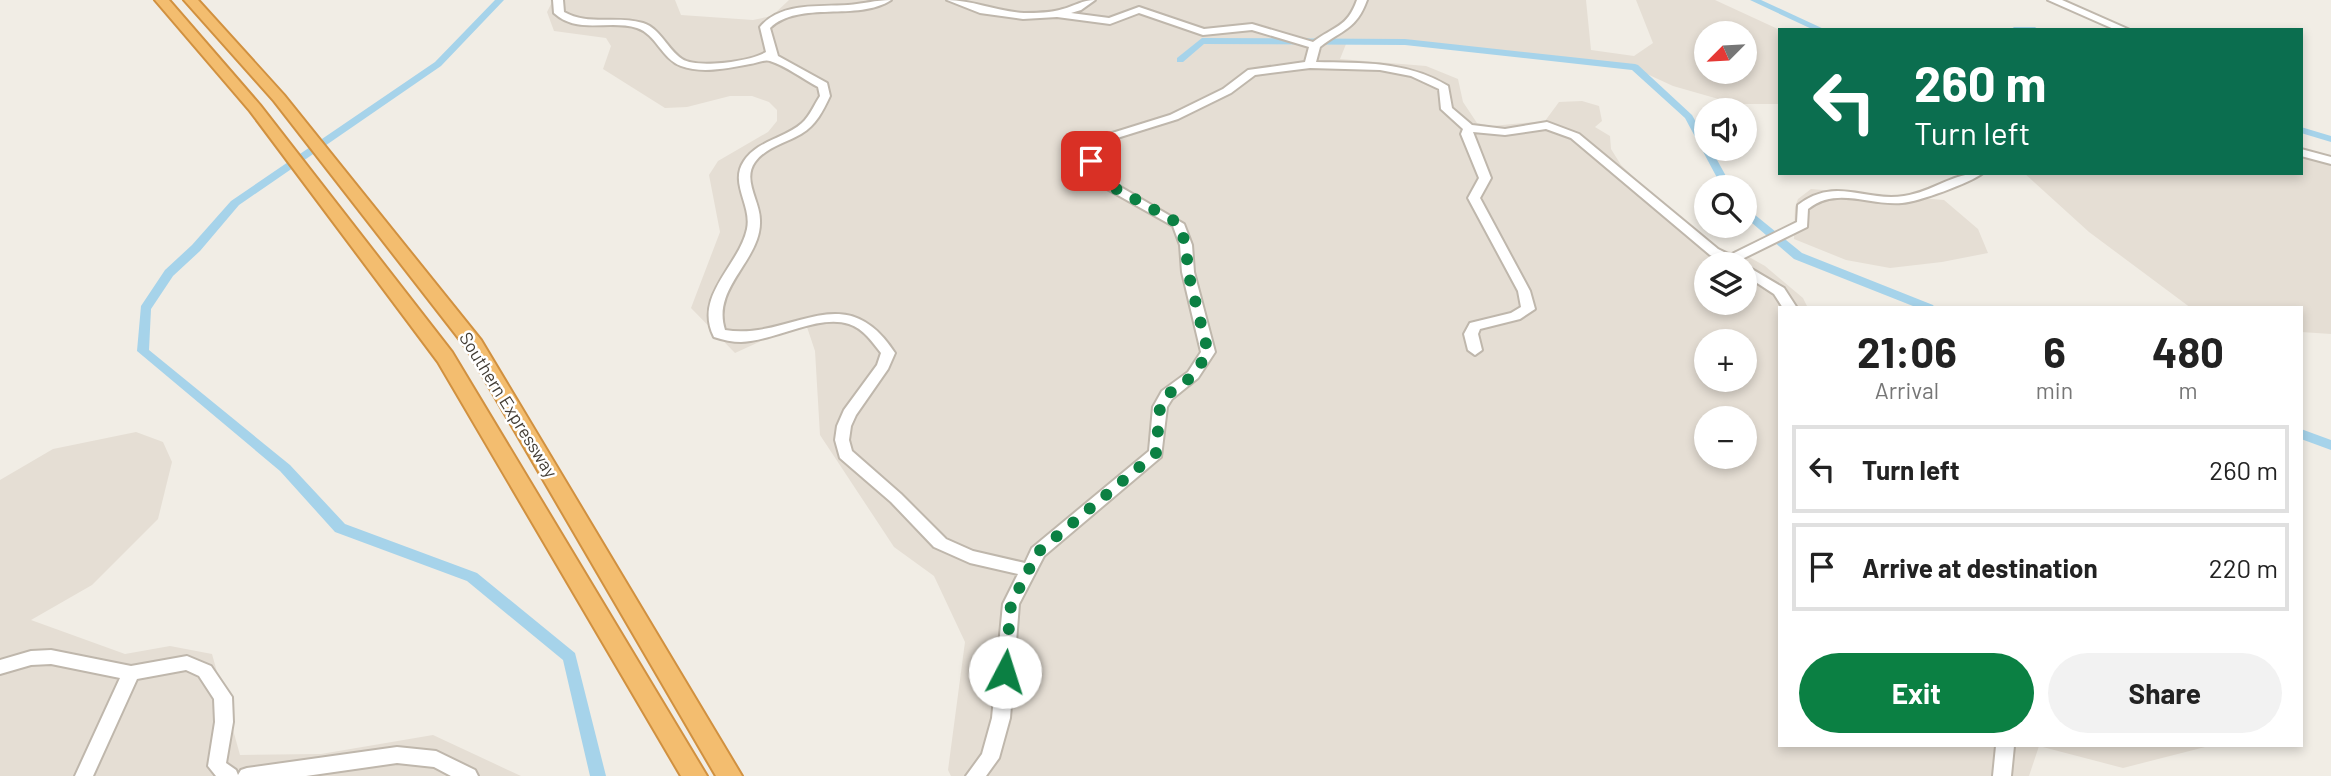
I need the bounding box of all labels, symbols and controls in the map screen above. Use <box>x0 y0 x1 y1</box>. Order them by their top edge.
north arrow <box>1694 21 1757 84</box>
map controls <box>1694 21 1757 469</box>
text: 260 m <box>1914 53 2046 112</box>
icon: left <box>1799 56 1890 147</box>
button: sound <box>1694 98 1757 161</box>
text: Turn left <box>1914 113 2031 151</box>
pin <box>1061 131 1121 191</box>
icon: arrive <box>1072 142 1110 180</box>
button: search <box>1694 175 1757 238</box>
button: layers <box>1694 252 1757 315</box>
text: 21:06 <box>1857 326 1957 376</box>
text: 6 <box>2043 326 2066 376</box>
text: 480 <box>2152 326 2224 376</box>
street label: Southern Expressway <box>455 328 563 481</box>
button: + <box>1694 329 1757 392</box>
text: Arrival <box>1875 376 1939 404</box>
text: min <box>2036 376 2073 404</box>
text: m <box>2179 376 2198 404</box>
button: − <box>1694 406 1757 469</box>
icon: left <box>1803 450 1841 488</box>
text: Turn left <box>1862 454 1960 485</box>
text: 260 m <box>2209 454 2278 485</box>
icon: arrive <box>1803 548 1841 586</box>
text: Arrive at destination <box>1862 552 2098 583</box>
text: 220 m <box>2209 552 2278 583</box>
position arrow <box>968 635 1042 709</box>
button: Exit <box>1799 653 2034 733</box>
button: Share <box>2048 653 2282 733</box>

